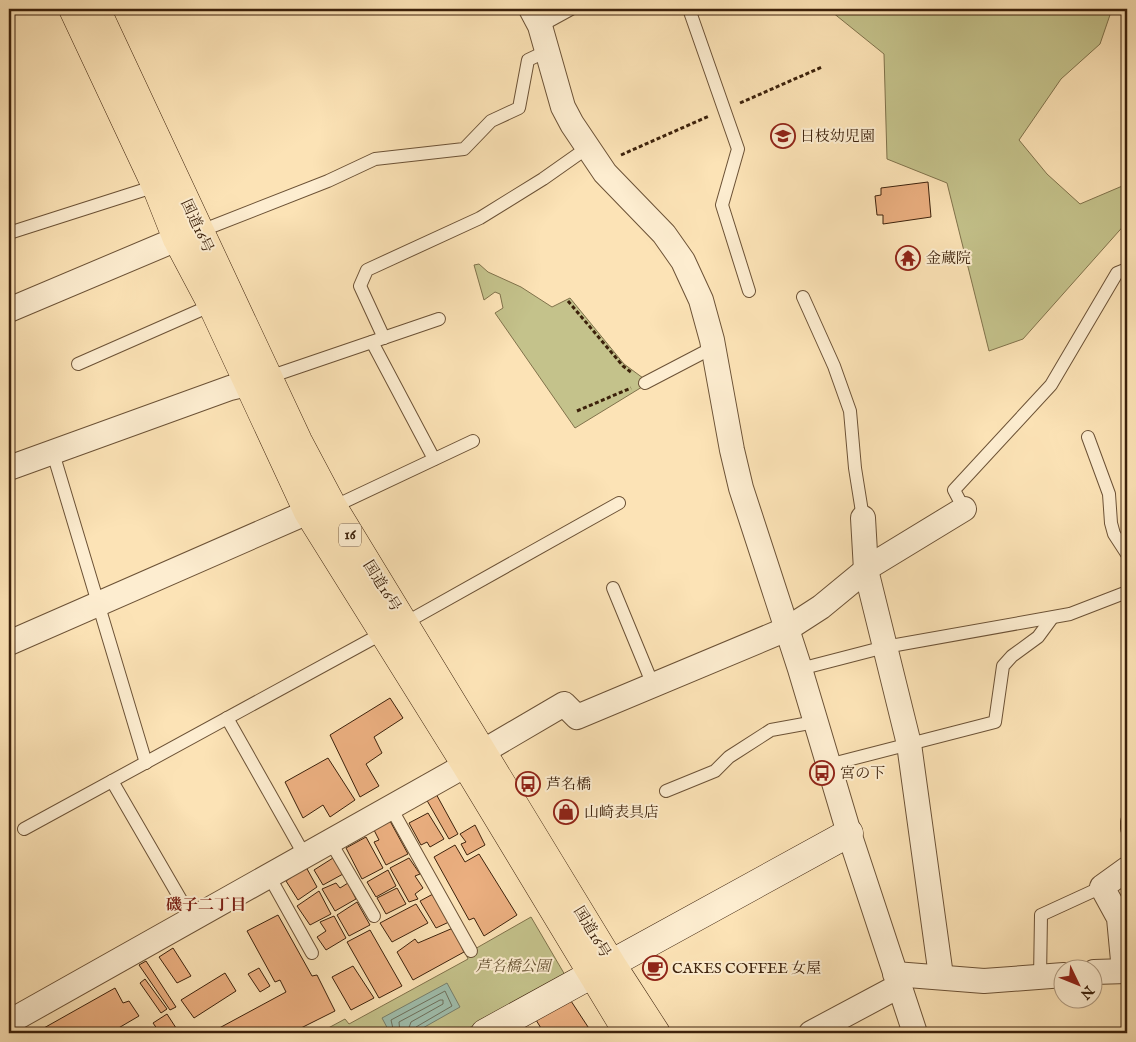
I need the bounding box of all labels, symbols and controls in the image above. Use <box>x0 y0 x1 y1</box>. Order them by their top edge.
school or university icon: 日枝幼児園 <box>770 123 796 149</box>
place label: 日枝幼児園 <box>800 127 875 146</box>
street label: 国道16号 <box>176 196 218 256</box>
temple icon: 金蔵院 <box>895 245 921 271</box>
place label: 金蔵院 <box>926 249 971 268</box>
road number: 16 <box>339 524 361 546</box>
street label: 国道16号 <box>359 557 405 615</box>
bus stop icon: 宮の下 <box>809 760 835 786</box>
place label: 宮の下 <box>840 764 885 783</box>
bus stop icon: 芦名橋 <box>515 771 541 797</box>
place label: 芦名橋 <box>546 775 591 794</box>
shop icon: 山崎表具店 <box>553 799 579 825</box>
place label: 山崎表具店 <box>584 803 659 822</box>
district label: 磯子二丁目 <box>166 896 246 916</box>
street label: 国道16号 <box>569 903 615 961</box>
cafe icon: CAKES COFFEE 女屋 <box>642 955 668 981</box>
park label: 芦名橋公園 <box>475 957 553 976</box>
place label: CAKES COFFEE 女屋 <box>672 959 821 978</box>
north arrow <box>1054 960 1104 1010</box>
text: N <box>1076 981 1098 1003</box>

